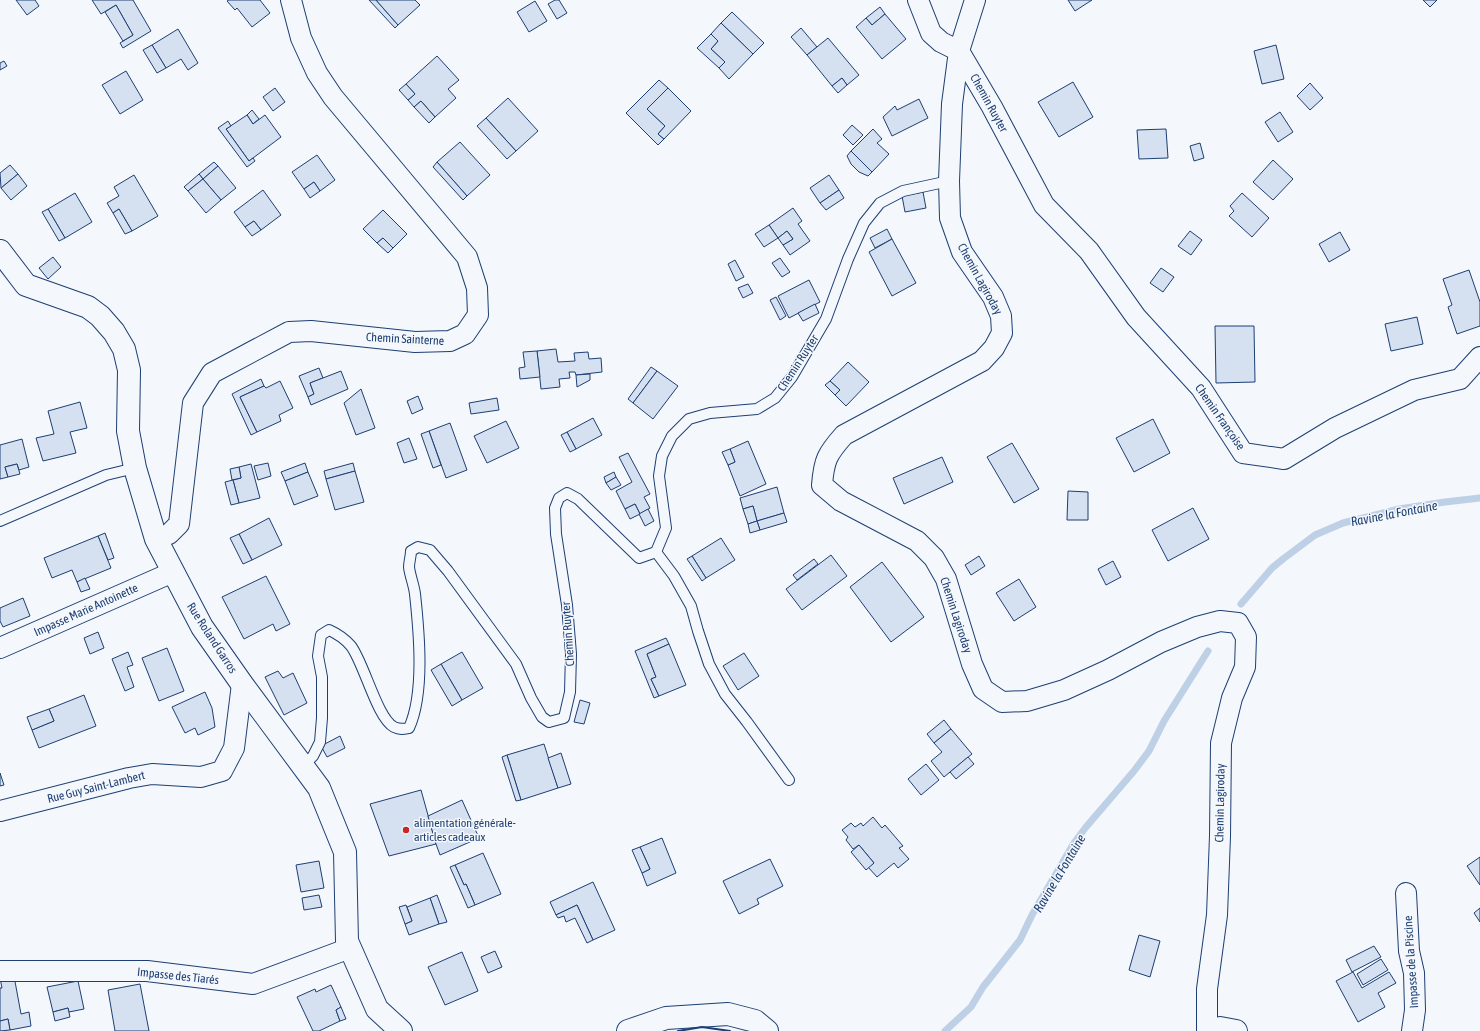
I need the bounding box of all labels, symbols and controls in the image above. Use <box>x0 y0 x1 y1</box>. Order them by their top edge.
street label: Chemin Ruyter <box>967 71 1011 135</box>
street label: Chemin Lagiroday <box>955 241 1005 317</box>
street label: Chemin Sainterne <box>366 330 444 348</box>
street label: Chemin Ruyter <box>775 332 822 394</box>
street label: Chemin Françoise <box>1192 381 1248 453</box>
water label: Ravine la Fontaine <box>1349 498 1439 529</box>
street label: Chemin Lagiroday <box>937 575 975 655</box>
street label: Impasse Marie Antoinette <box>32 581 140 639</box>
street label: Rue Roland Garros <box>184 600 240 676</box>
street label: Chemin Ruyter <box>559 601 577 667</box>
street label: Chemin Lagiroday <box>1212 763 1228 843</box>
street label: Rue Guy Saint-Lambert <box>46 768 147 806</box>
place label: alimentation générale- articles cadeaux <box>414 816 516 844</box>
marker: alimentation générale- articles cadeaux <box>401 825 411 835</box>
water label: Ravine la Fontaine <box>1030 832 1089 915</box>
street label: Impasse de la Piscine <box>1401 915 1421 1009</box>
street label: Impasse des Tiarés <box>136 965 220 987</box>

